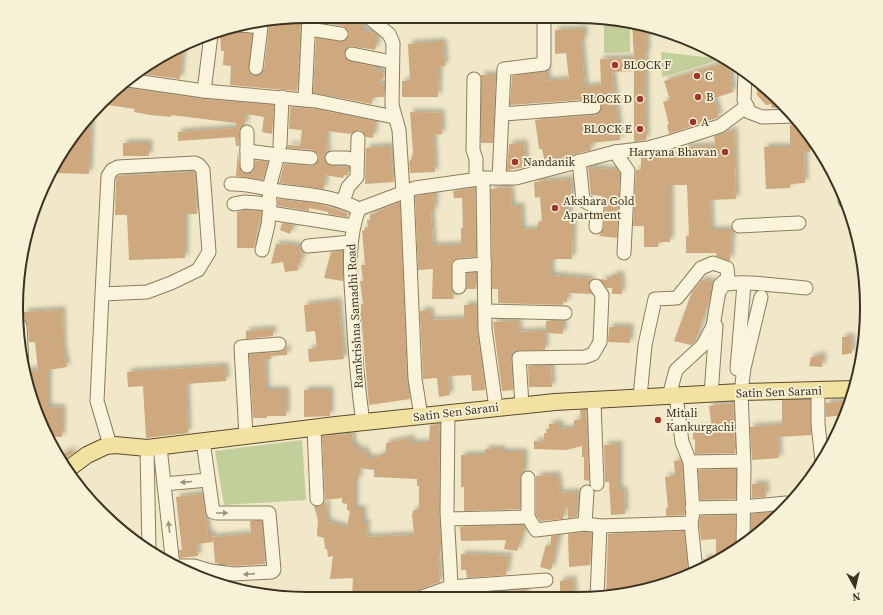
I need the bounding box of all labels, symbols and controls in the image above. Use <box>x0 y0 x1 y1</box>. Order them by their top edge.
place label: BLOCK F <box>623 57 671 73</box>
marker: BLOCK F <box>610 60 620 70</box>
place label: C <box>705 68 713 84</box>
marker: C <box>692 71 702 81</box>
place label: B <box>706 89 714 105</box>
place label: BLOCK D <box>582 91 632 107</box>
marker: B <box>693 92 703 102</box>
marker: BLOCK D <box>635 94 645 104</box>
place label: A <box>701 114 709 130</box>
marker: A <box>688 117 698 127</box>
place label: BLOCK E <box>584 121 632 137</box>
marker: BLOCK E <box>635 124 645 134</box>
place label: Haryana Bhavan <box>629 144 717 160</box>
marker: Haryana Bhavan <box>720 147 730 157</box>
place label: Nandanik <box>523 154 576 170</box>
marker: Nandanik <box>510 157 520 167</box>
place label: Akshara Gold Apartment <box>563 193 635 223</box>
marker: Akshara Gold Apartment <box>550 203 560 213</box>
street label: Ramkrishna Samadhi Road <box>343 243 367 389</box>
street label: Satin Sen Sarani <box>736 382 823 401</box>
street label: Satin Sen Sarani <box>412 399 500 425</box>
place label: Mitali Kankurgachi <box>666 405 735 435</box>
marker: Mitali Kankurgachi <box>653 415 663 425</box>
one-way arrow <box>180 479 192 486</box>
one-way arrow <box>216 510 229 516</box>
one-way arrow <box>165 521 172 533</box>
north arrow <box>835 567 875 607</box>
one-way arrow <box>243 570 255 577</box>
text: N <box>851 588 861 604</box>

